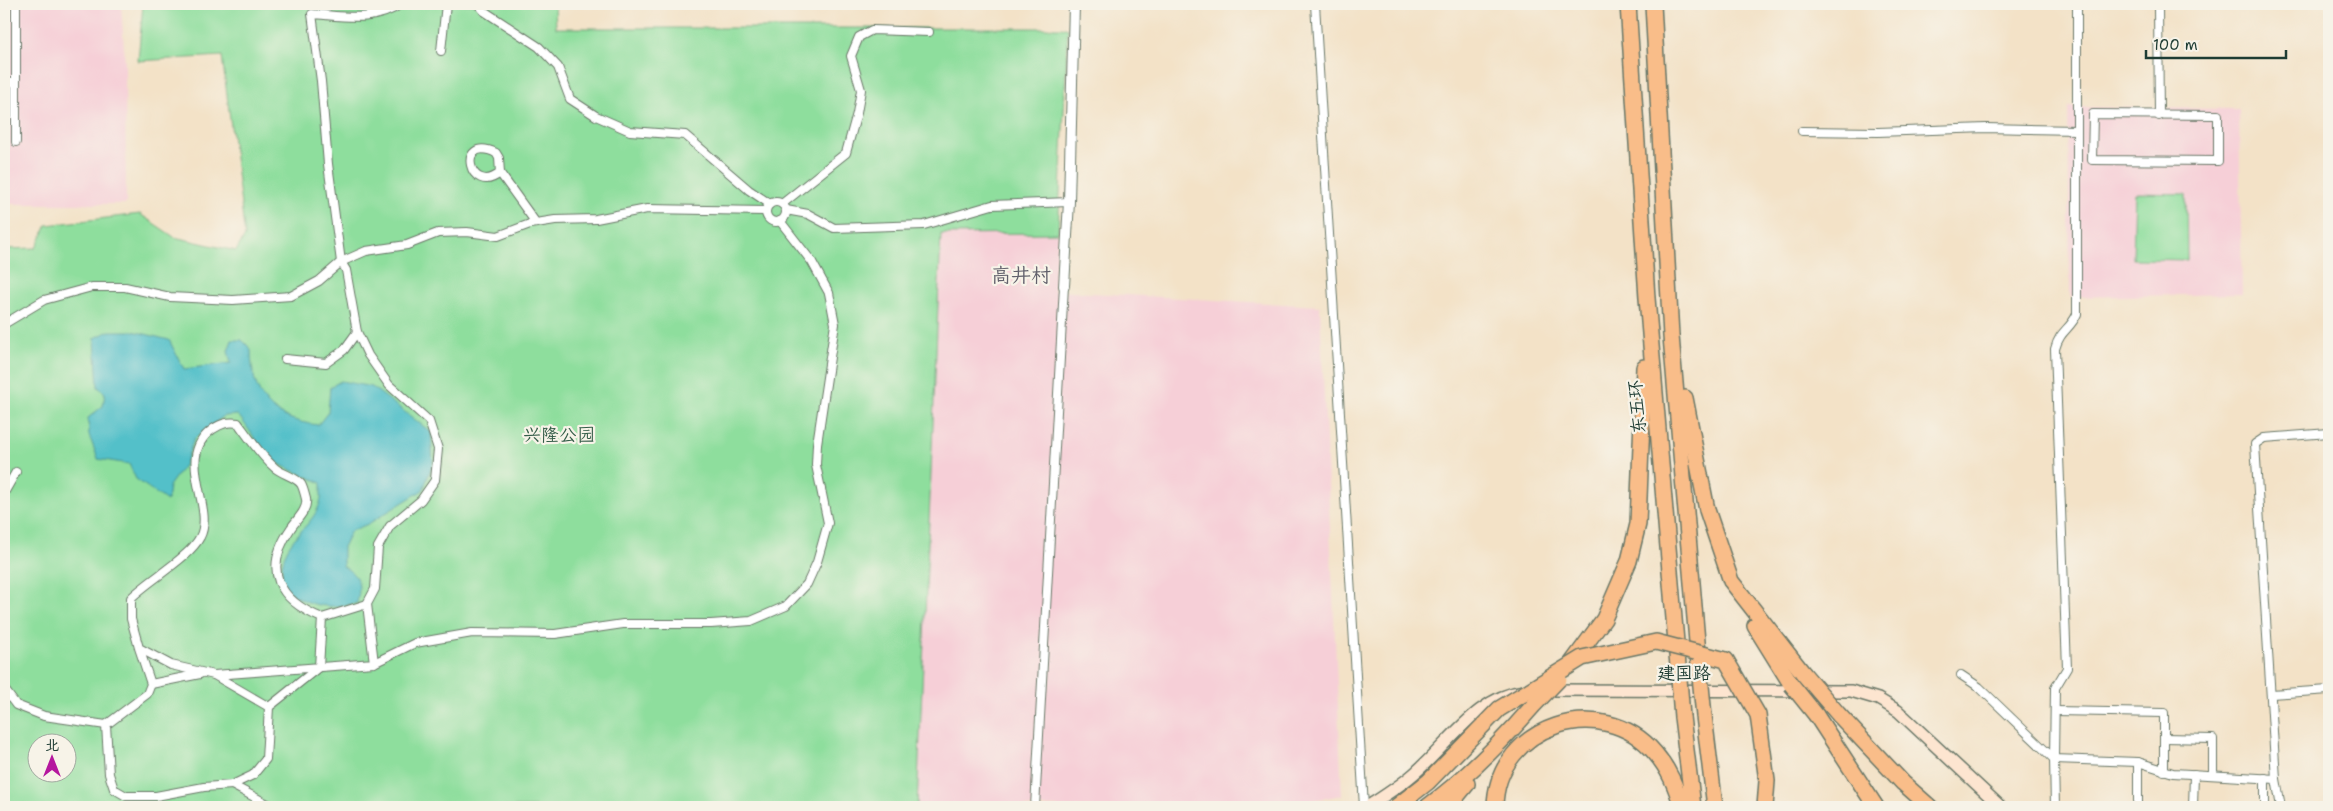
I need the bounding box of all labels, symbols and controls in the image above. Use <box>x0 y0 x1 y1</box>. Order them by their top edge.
scale bar <box>2146 28 2286 60</box>
text: 100 m <box>2153 35 2198 55</box>
district label: 高井村 <box>991 262 1051 288</box>
street label: 东五环 <box>1623 379 1651 435</box>
park label: 兴隆公园 <box>523 423 595 447</box>
street label: 建国路 <box>1657 661 1711 685</box>
north arrow <box>28 734 78 784</box>
text: 北 <box>45 736 59 754</box>

